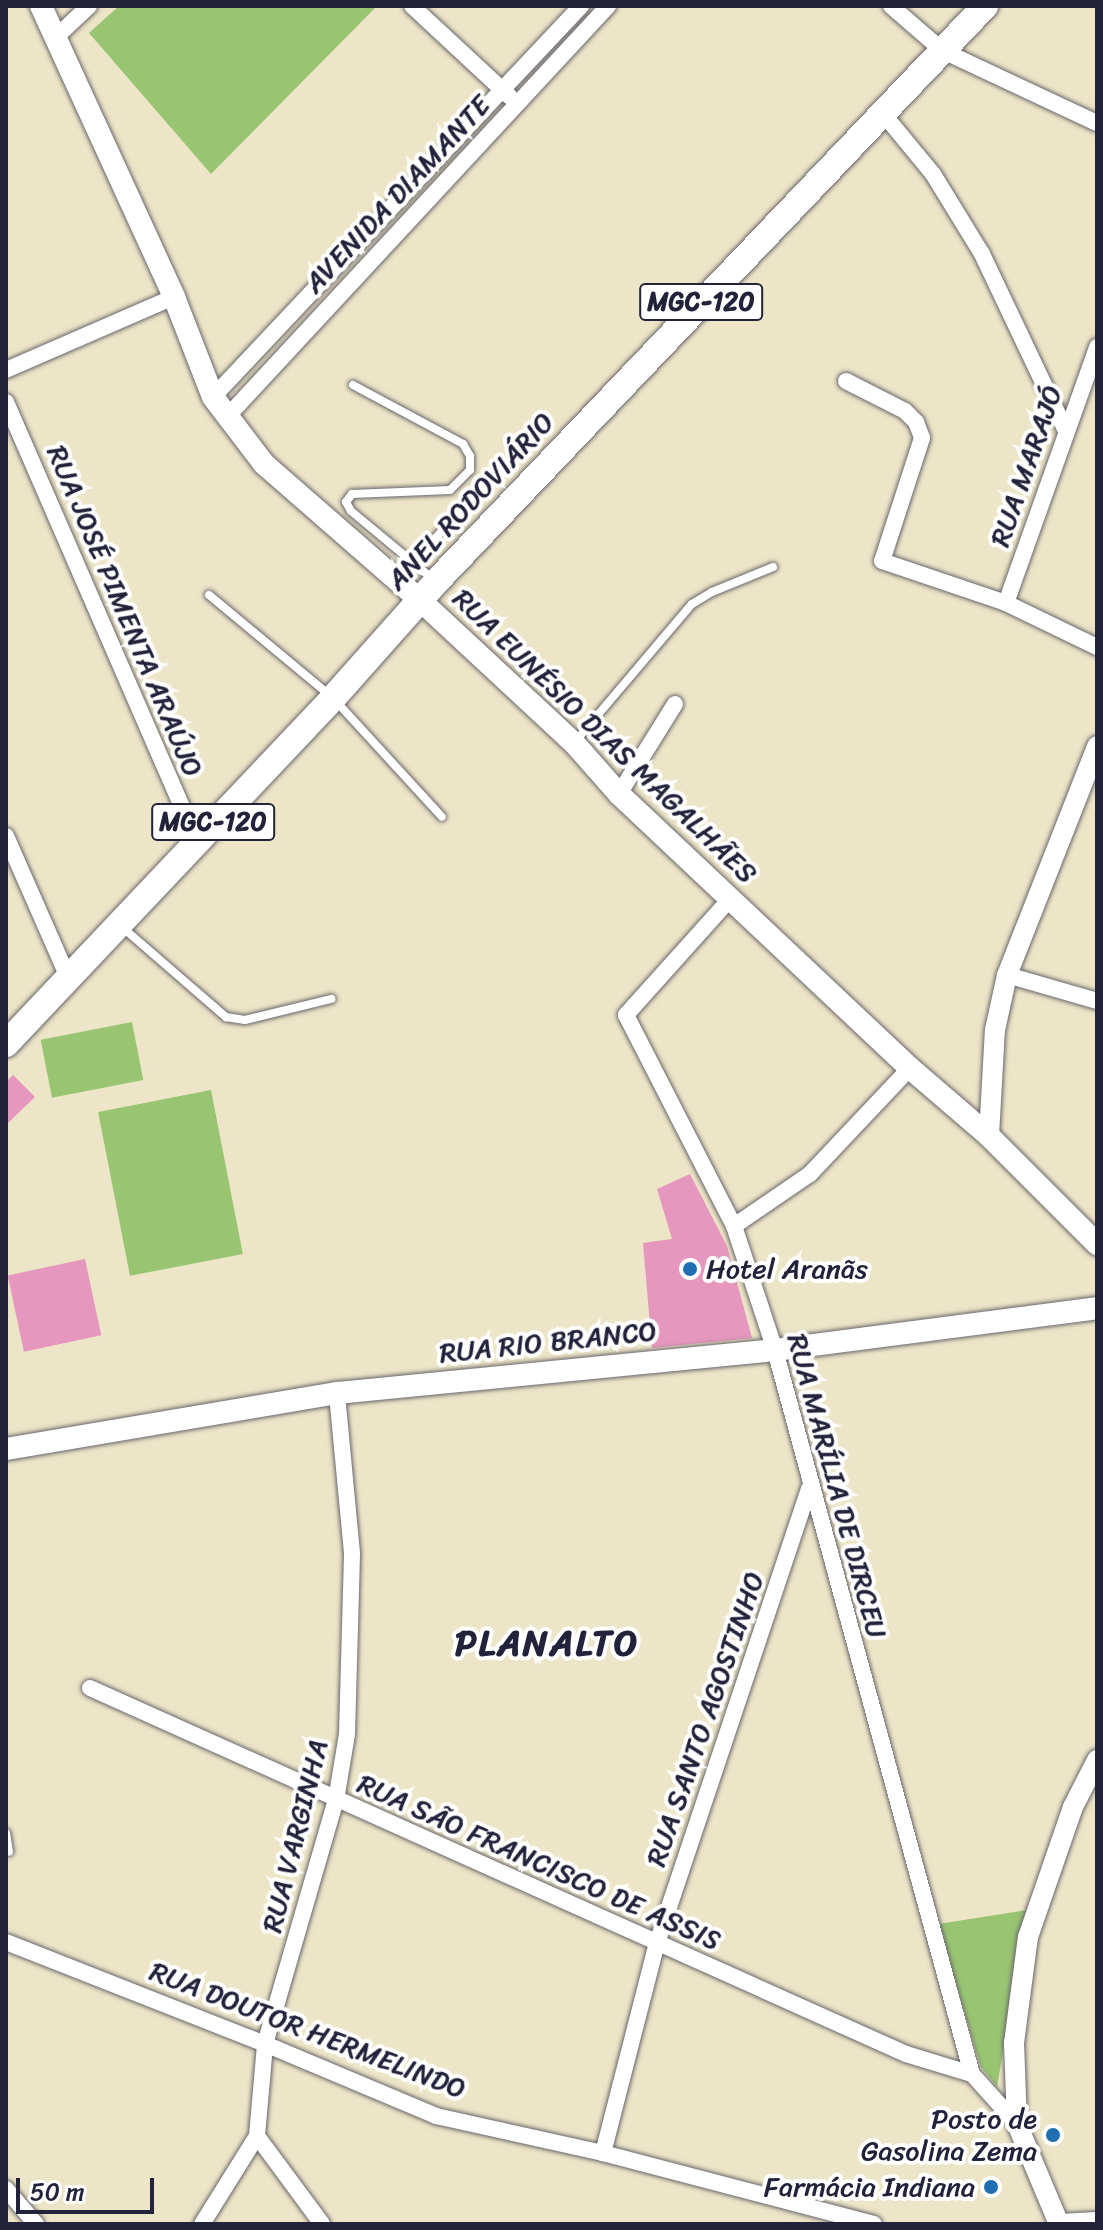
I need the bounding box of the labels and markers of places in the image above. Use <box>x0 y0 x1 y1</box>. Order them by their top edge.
place label: Hotel Aranãs <box>706 1252 866 1286</box>
marker: Hotel Aranãs <box>681 1260 699 1278</box>
place label: Posto de Gasolina Zema <box>861 2102 1037 2168</box>
marker: Posto de Gasolina Zema <box>1044 2126 1062 2144</box>
place label: Farmácia Indiana <box>764 2170 975 2204</box>
marker: Farmácia Indiana <box>982 2178 1000 2196</box>

